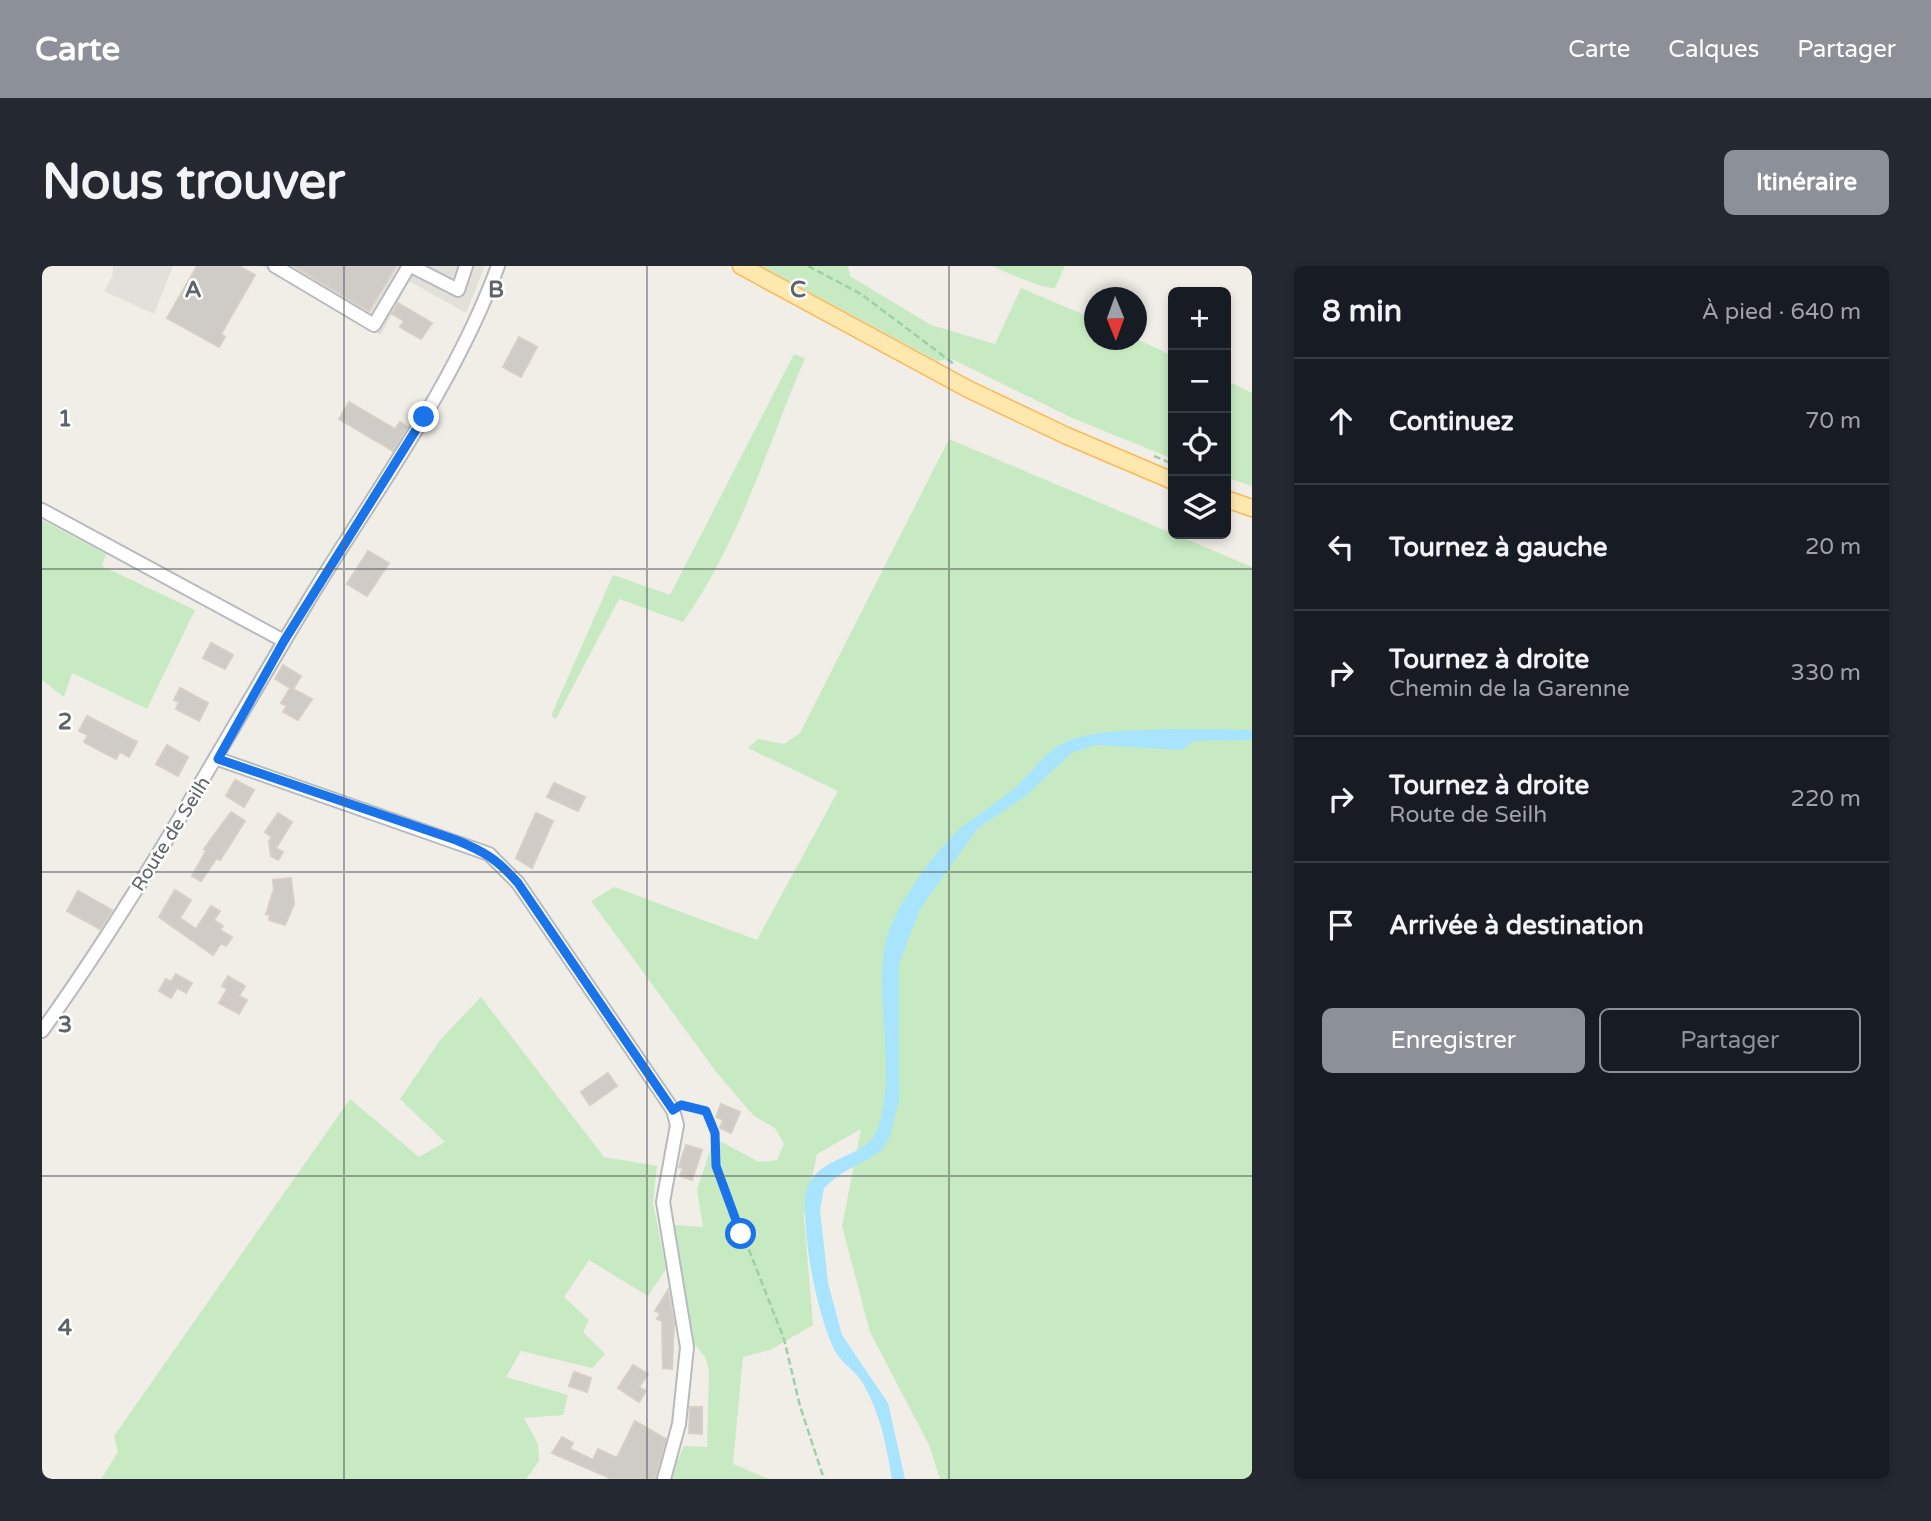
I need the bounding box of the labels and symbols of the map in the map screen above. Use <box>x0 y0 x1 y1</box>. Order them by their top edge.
text: A <box>184 276 202 304</box>
text: B <box>488 276 504 304</box>
text: C <box>790 276 806 304</box>
north arrow <box>1084 287 1147 350</box>
route end <box>408 401 439 432</box>
text: 1 <box>58 405 72 433</box>
text: 2 <box>58 708 72 736</box>
street label: Route de Seilh <box>127 773 215 895</box>
text: 3 <box>58 1011 72 1039</box>
route start <box>725 1218 756 1249</box>
text: 4 <box>58 1314 73 1342</box>

